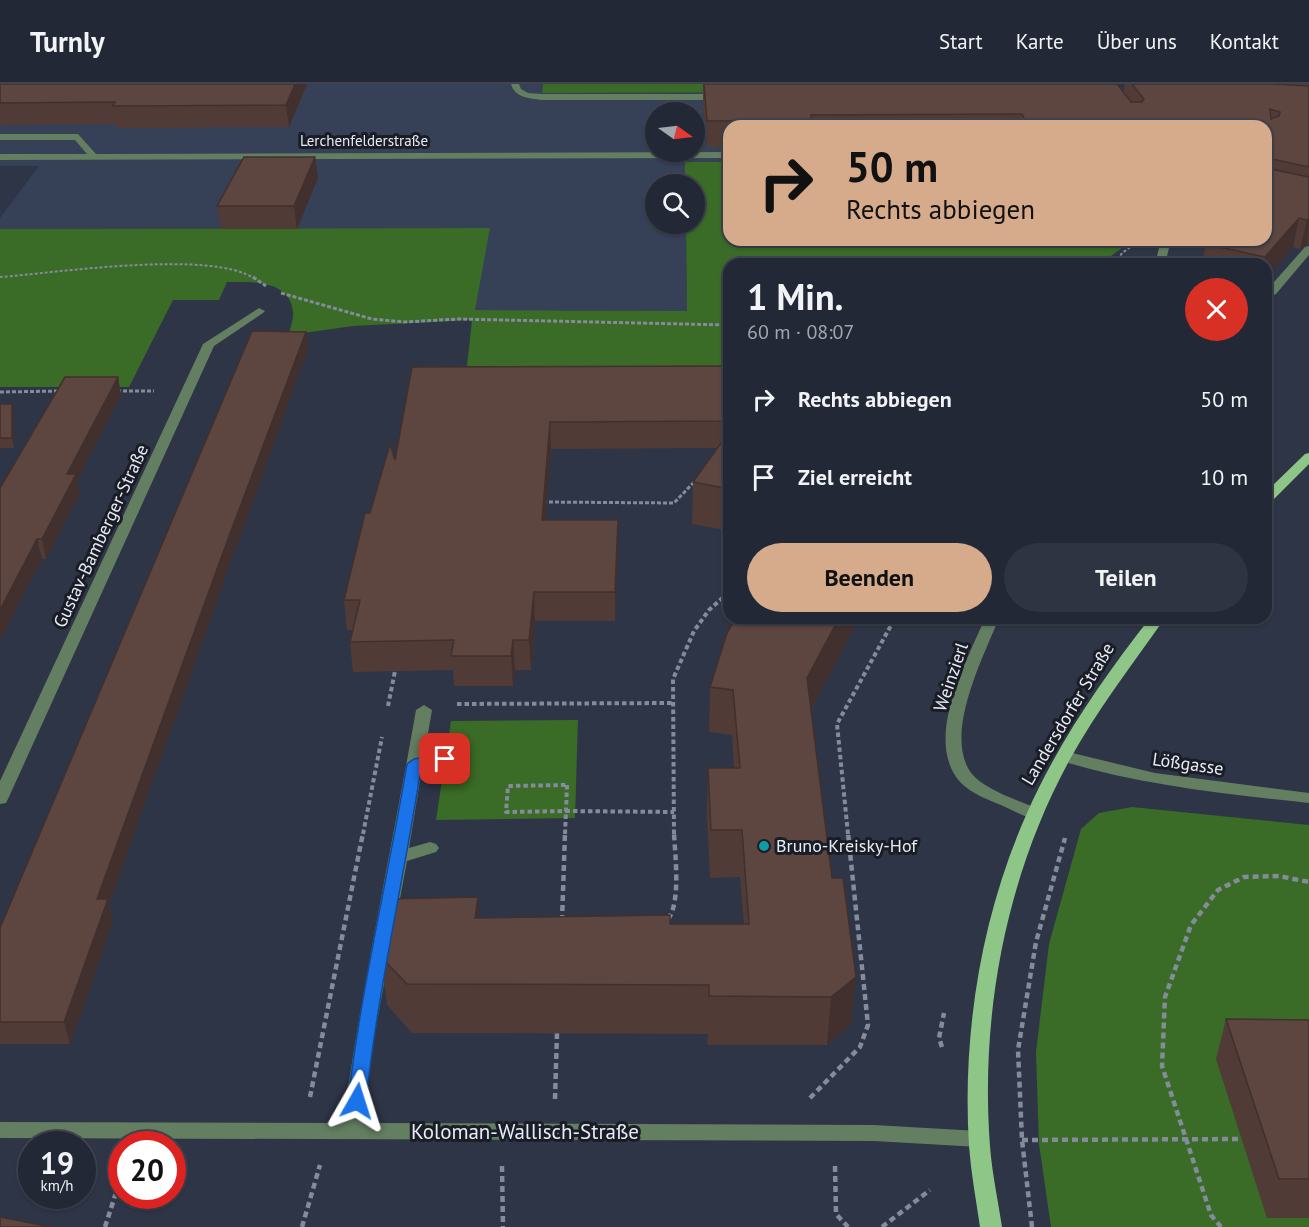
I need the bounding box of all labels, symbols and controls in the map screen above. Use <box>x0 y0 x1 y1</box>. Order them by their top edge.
text: Turnly <box>30 23 105 60</box>
text: Start <box>939 28 983 55</box>
text: Karte <box>1016 28 1064 55</box>
text: Über uns <box>1097 28 1177 55</box>
text: Kontakt <box>1210 28 1279 55</box>
north arrow <box>645 102 705 162</box>
map controls <box>645 102 705 234</box>
street label: Lerchenfelderstraße <box>300 131 428 150</box>
text: 50 m <box>846 139 938 194</box>
icon: right <box>747 144 825 222</box>
button: search <box>645 174 705 234</box>
text: Rechts abbiegen <box>846 192 1035 226</box>
text: 1 Min. <box>747 273 843 320</box>
button: close <box>1185 278 1248 341</box>
text: 60 m · 08:07 <box>747 319 854 345</box>
icon: right <box>747 383 780 416</box>
text: Rechts abbiegen <box>798 385 952 413</box>
text: 50 m <box>1200 385 1248 413</box>
street label: Gustav-Bamberger-Straße <box>48 441 153 631</box>
icon: arrive <box>747 461 780 494</box>
text: Ziel erreicht <box>798 463 912 491</box>
text: 10 m <box>1200 463 1248 491</box>
button: Beenden <box>747 543 992 612</box>
button: Teilen <box>1004 543 1248 612</box>
street label: Landersdorfer Straße <box>1016 638 1119 789</box>
street label: Weinzierl <box>928 639 973 714</box>
pin <box>419 733 470 784</box>
icon: arrive <box>428 742 461 775</box>
street label: Lößgasse <box>1151 747 1225 780</box>
place label: Bruno-Kreisky-Hof <box>776 834 918 857</box>
marker: Bruno-Kreisky-Hof <box>757 839 771 853</box>
position arrow <box>325 1069 389 1133</box>
street label: Koloman-Wallisch-Straße <box>411 1118 639 1145</box>
speed limit sign: 20 <box>108 1131 186 1209</box>
text: 19 <box>40 1143 74 1182</box>
text: km/h <box>41 1176 73 1195</box>

